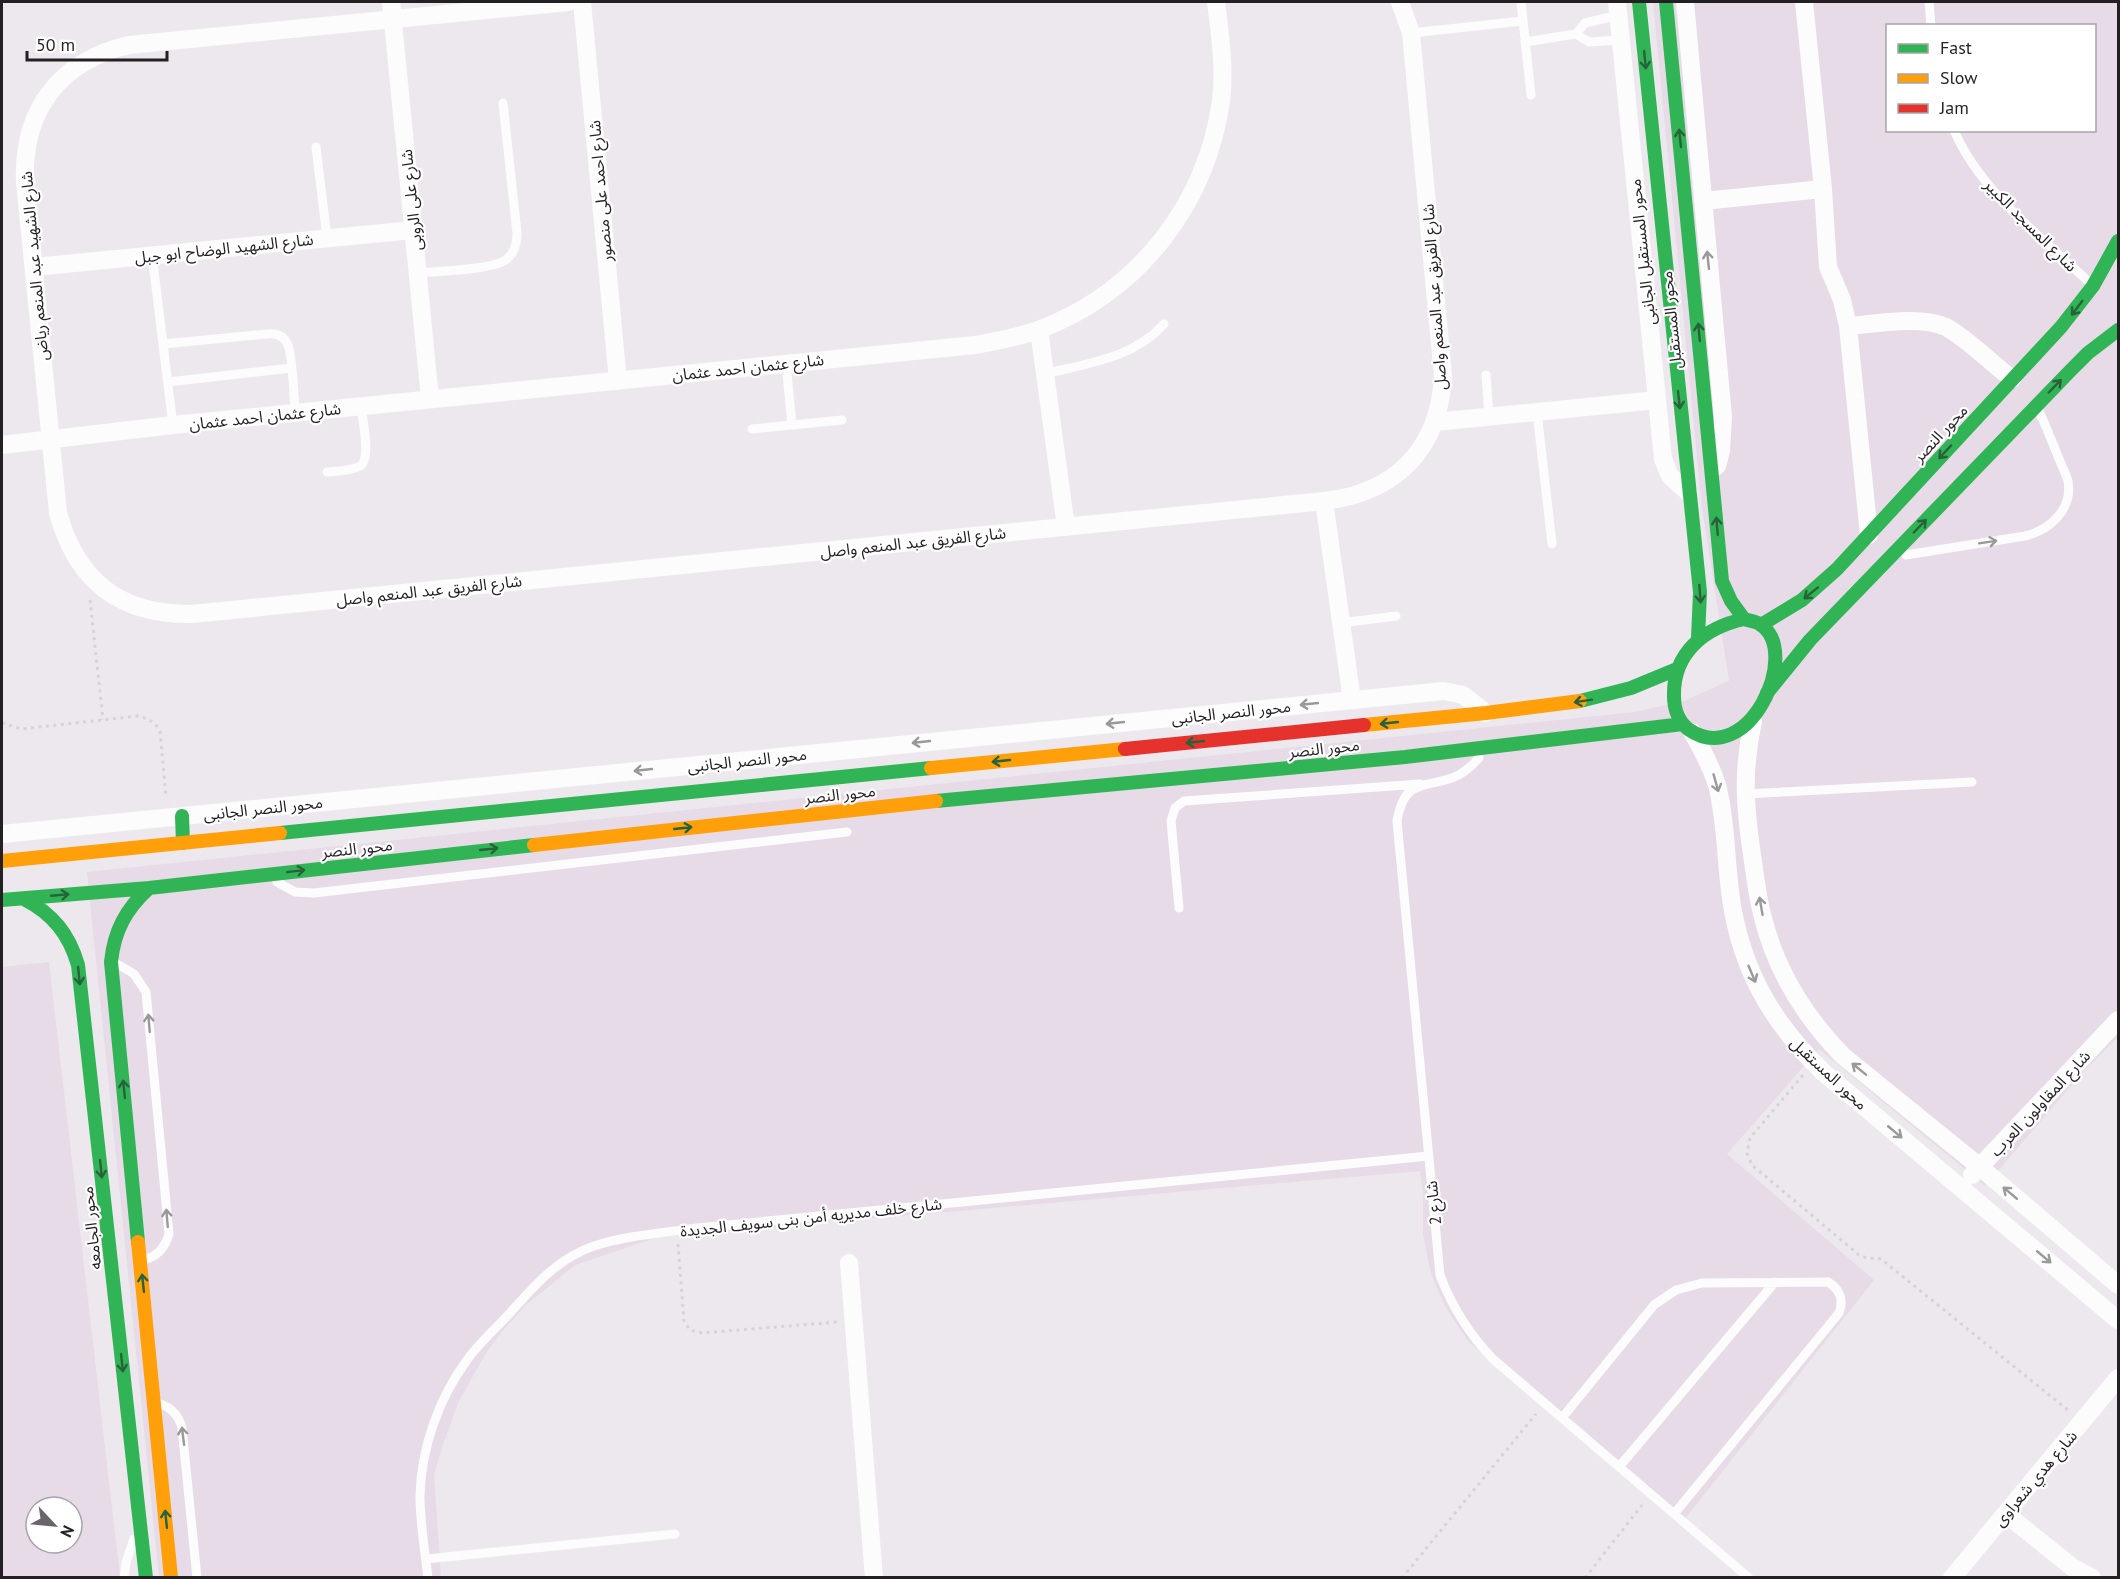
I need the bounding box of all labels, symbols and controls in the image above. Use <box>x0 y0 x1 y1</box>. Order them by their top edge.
scale bar <box>27 24 166 62</box>
legend <box>1886 24 2096 132</box>
text: 50 m <box>36 33 75 56</box>
text: Fast <box>1940 36 1972 59</box>
one-way arrow <box>1640 49 1651 69</box>
text: Slow <box>1940 66 1978 89</box>
text: Jam <box>1939 96 1969 119</box>
street label: شارع احمد على منصور <box>584 119 619 264</box>
one-way arrow <box>1674 128 1685 148</box>
street label: شارع على الروبى <box>396 148 429 252</box>
street label: شارع الشهيد عبد المنعم رياض <box>16 170 55 362</box>
street label: شارع المسجد الكبير <box>1978 174 2082 278</box>
street label: محور المستقبل الجانبى <box>1624 178 1660 326</box>
street label: شارع الفريق عبد المنعم واصل <box>1418 203 1453 391</box>
street label: شارع الشهيد الوضاح ابو جبل <box>134 229 315 270</box>
one-way arrow <box>1702 251 1713 270</box>
street label: محور المستقبل <box>1656 270 1686 370</box>
one-way arrow <box>2070 300 2083 316</box>
one-way arrow <box>1693 322 1704 342</box>
street label: شارع عثمان احمد عثمان <box>671 349 825 388</box>
one-way arrow <box>2048 378 2063 393</box>
one-way arrow <box>1674 389 1685 409</box>
street label: شارع عثمان احمد عثمان <box>188 398 342 437</box>
street label: محور النصر <box>1908 400 1972 467</box>
one-way arrow <box>1938 444 1952 459</box>
one-way arrow <box>1711 516 1722 536</box>
one-way arrow <box>1912 518 1927 533</box>
street label: شارع الفريق عبد المنعم واصل <box>819 522 1007 565</box>
one-way arrow <box>1977 536 1997 547</box>
street label: شارع الفريق عبد المنعم واصل <box>335 570 523 613</box>
one-way arrow <box>1695 583 1706 603</box>
one-way arrow <box>1803 586 1819 599</box>
street label: محور النصر الجانبى <box>1170 696 1292 728</box>
one-way arrow <box>1574 696 1593 707</box>
one-way arrow <box>1300 699 1320 710</box>
one-way arrow <box>1106 718 1125 729</box>
one-way arrow <box>1380 718 1400 729</box>
street label: محور النصر <box>1287 734 1360 762</box>
one-way arrow <box>912 737 931 748</box>
one-way arrow <box>1186 737 1206 748</box>
street label: محور النصر الجانبى <box>686 744 808 776</box>
one-way arrow <box>992 756 1011 767</box>
one-way arrow <box>634 765 654 776</box>
one-way arrow <box>1710 773 1722 792</box>
street label: محور النصر <box>803 780 876 808</box>
street label: محور النصر الجانبى <box>202 792 324 824</box>
one-way arrow <box>673 822 693 833</box>
street label: محور النصر <box>320 834 393 862</box>
one-way arrow <box>479 844 499 855</box>
one-way arrow <box>285 865 305 876</box>
one-way arrow <box>49 890 69 901</box>
one-way arrow <box>1755 896 1766 916</box>
one-way arrow <box>1747 964 1758 982</box>
one-way arrow <box>74 965 85 985</box>
one-way arrow <box>143 1014 154 1034</box>
street label: محور المستقبل <box>1786 1032 1872 1114</box>
street label: شارع المقاولون العرب <box>1986 1046 2097 1162</box>
one-way arrow <box>1851 1063 1867 1076</box>
one-way arrow <box>118 1080 129 1100</box>
one-way arrow <box>1887 1125 1902 1139</box>
one-way arrow <box>95 1159 106 1179</box>
street label: شارع 2 <box>1421 1180 1448 1226</box>
street label: محور الجامعه <box>77 1185 105 1271</box>
one-way arrow <box>2002 1186 2018 1199</box>
street label: شارع خلف مديريه أمن بنى سويف الجديدة <box>679 1193 943 1244</box>
one-way arrow <box>161 1208 172 1228</box>
one-way arrow <box>2036 1251 2052 1264</box>
one-way arrow <box>137 1274 148 1294</box>
one-way arrow <box>117 1353 128 1373</box>
one-way arrow <box>177 1426 188 1446</box>
street label: شارع هدي شعراوى <box>1989 1426 2083 1532</box>
north arrow <box>24 1495 84 1555</box>
one-way arrow <box>160 1510 171 1530</box>
text: N <box>56 1522 79 1541</box>

